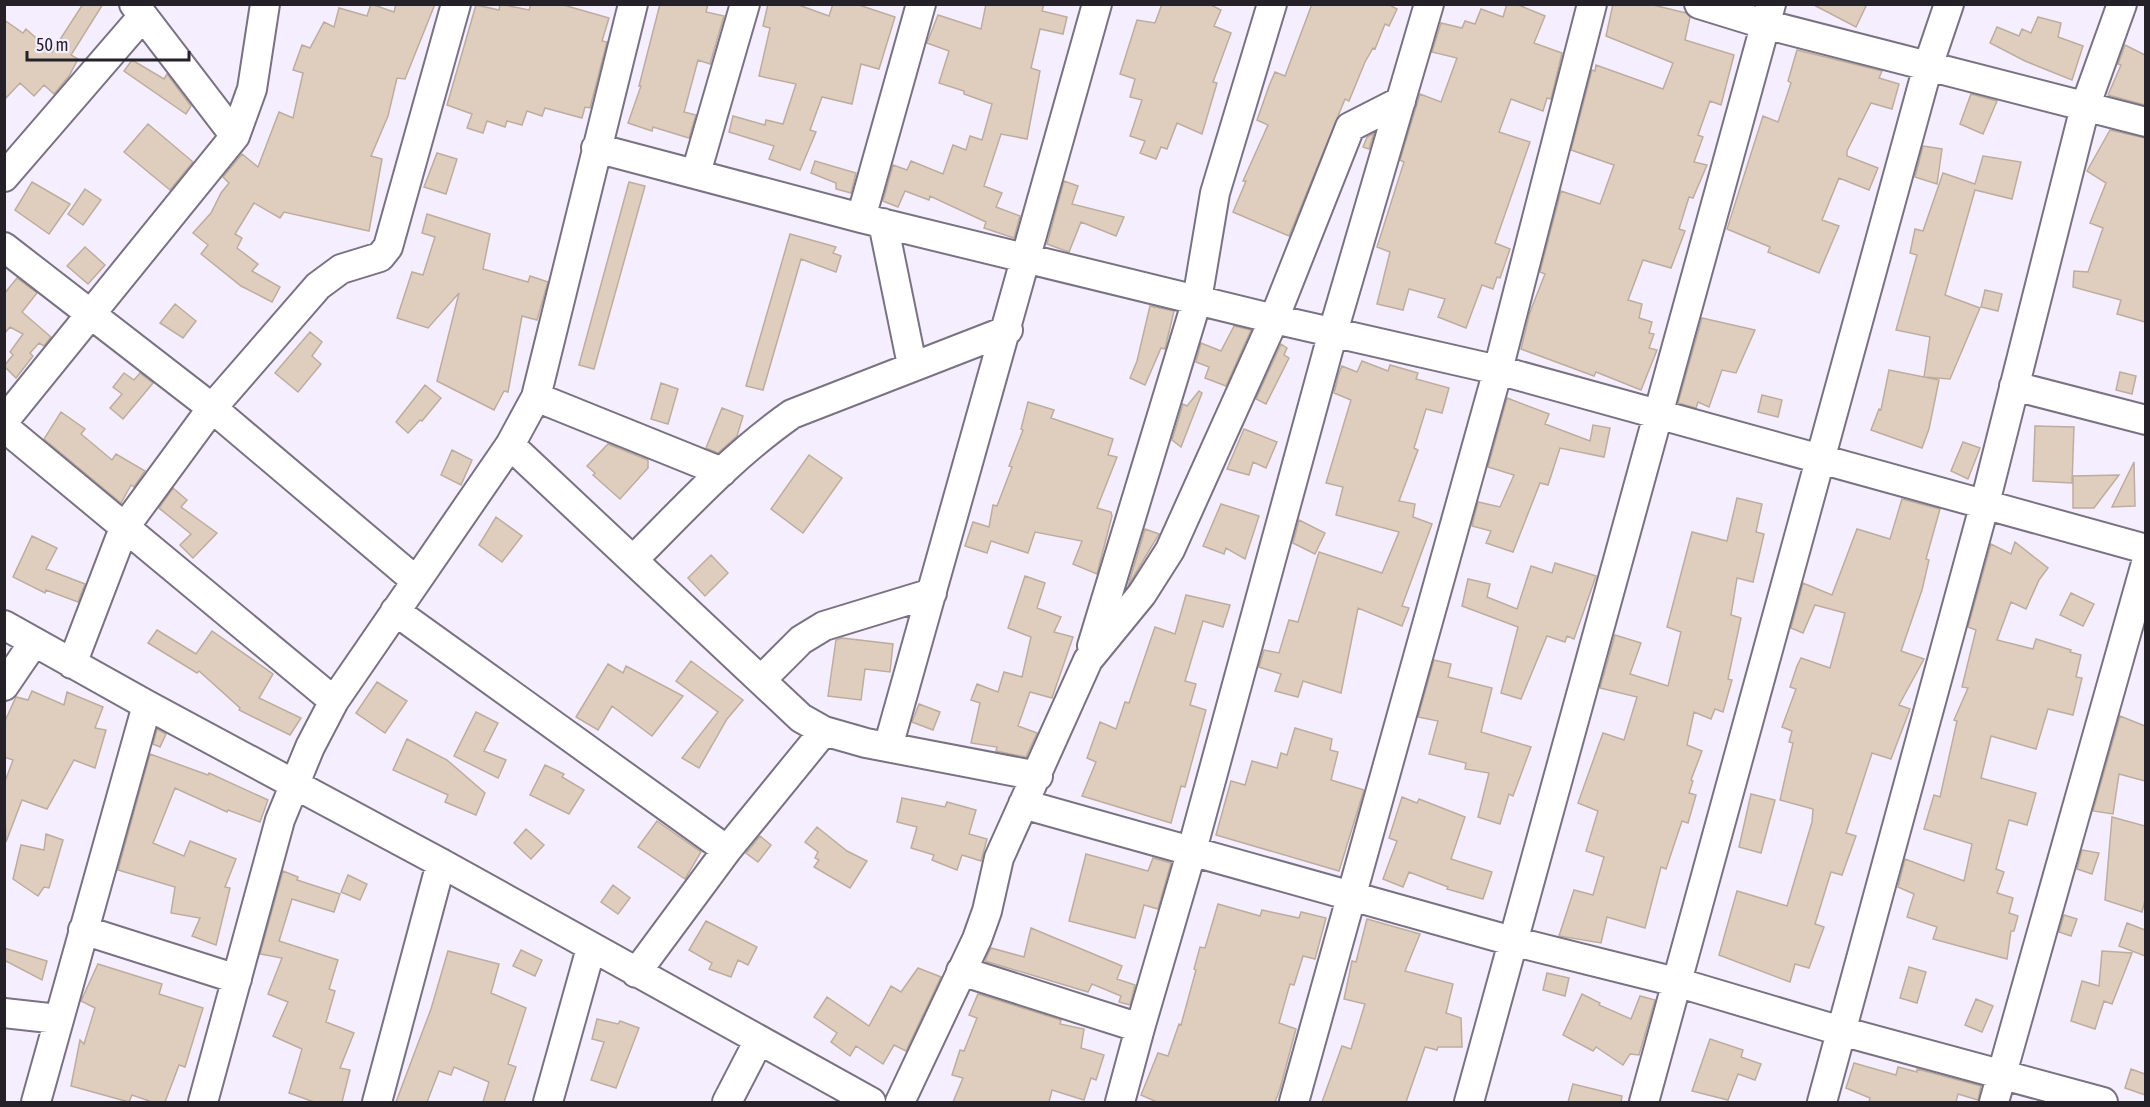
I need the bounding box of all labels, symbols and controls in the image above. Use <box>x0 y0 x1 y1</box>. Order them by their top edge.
scale bar <box>27 24 189 62</box>
text: 50 m <box>36 34 68 55</box>

